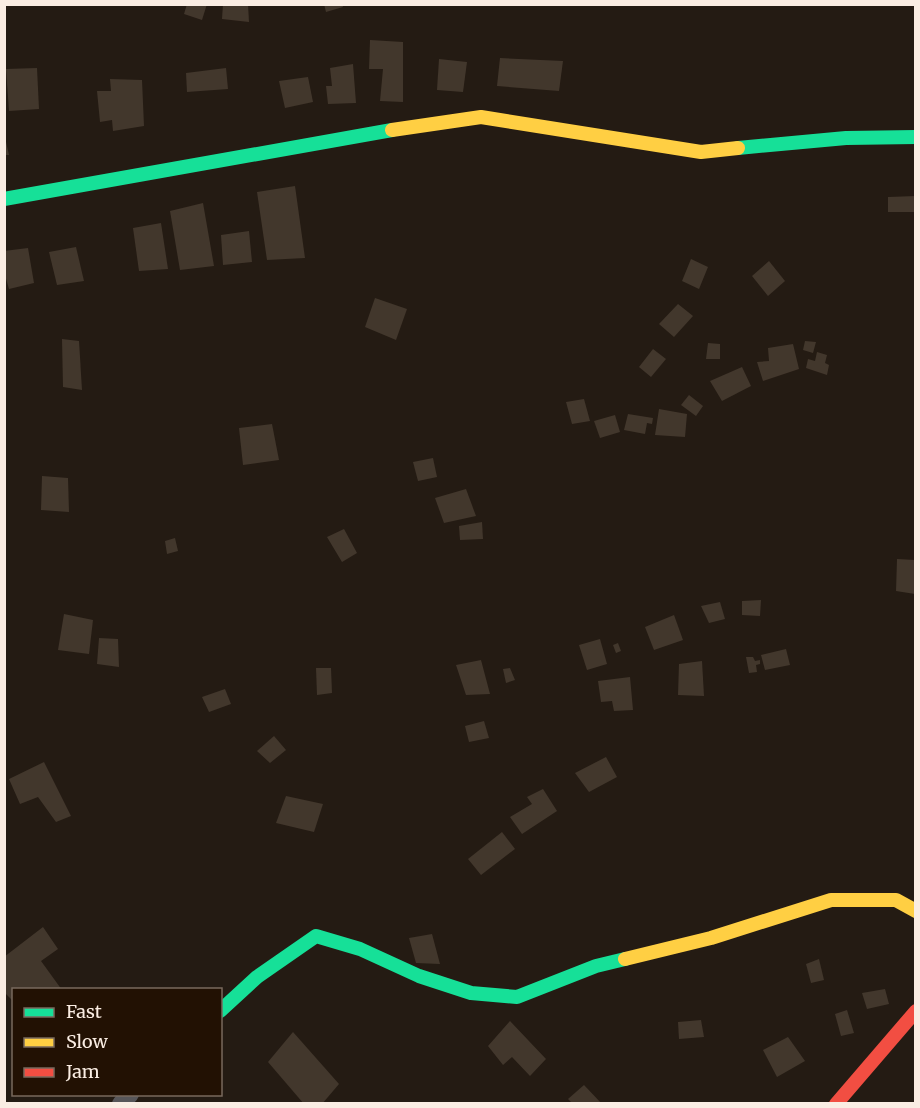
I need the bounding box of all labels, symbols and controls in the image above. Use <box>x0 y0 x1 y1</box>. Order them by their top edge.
legend <box>12 988 222 1096</box>
text: Fast <box>66 1000 102 1023</box>
text: Slow <box>66 1030 109 1053</box>
text: Jam <box>65 1060 100 1083</box>

